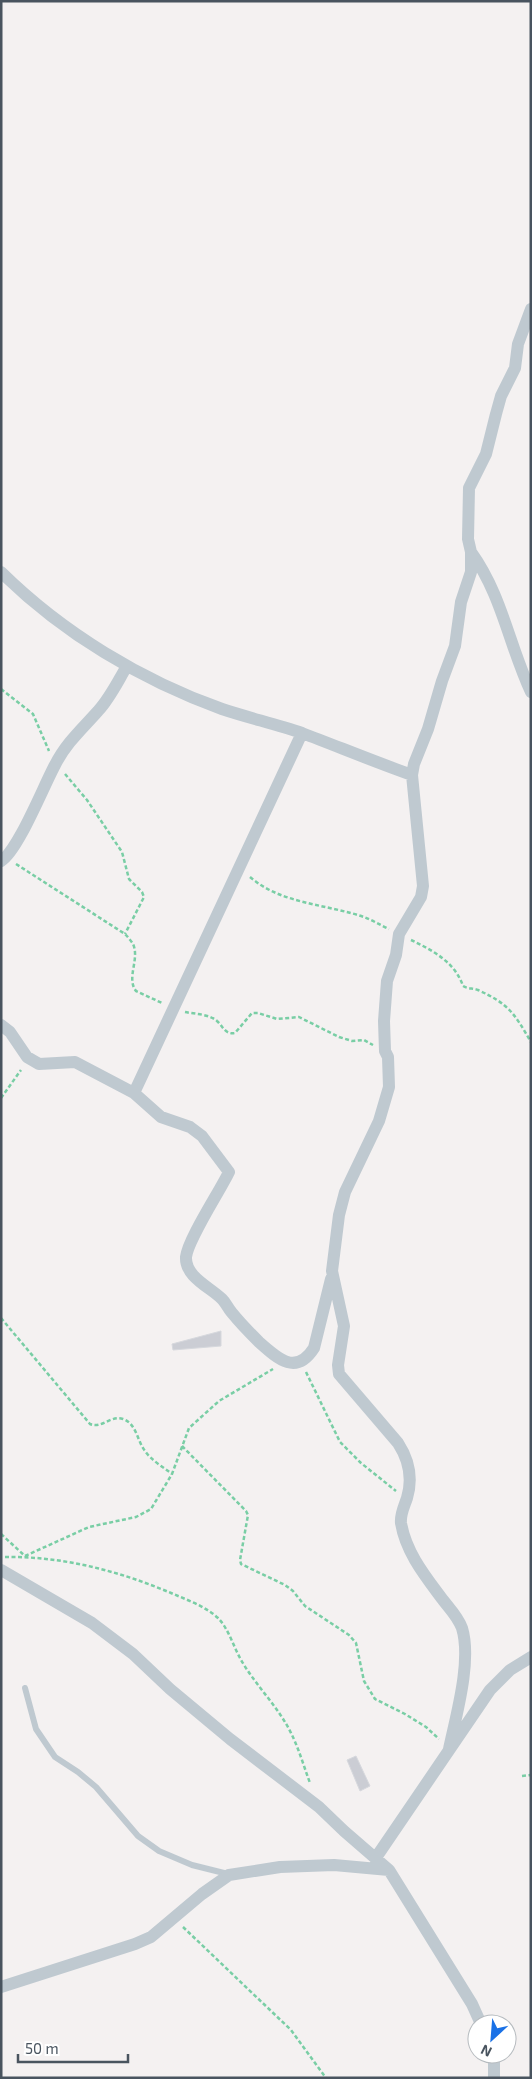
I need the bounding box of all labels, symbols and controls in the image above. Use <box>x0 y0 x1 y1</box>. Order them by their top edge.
north arrow <box>467 2014 517 2064</box>
scale bar <box>18 2032 128 2064</box>
text: 50 m <box>25 2039 59 2057</box>
text: N <box>478 2041 494 2061</box>

